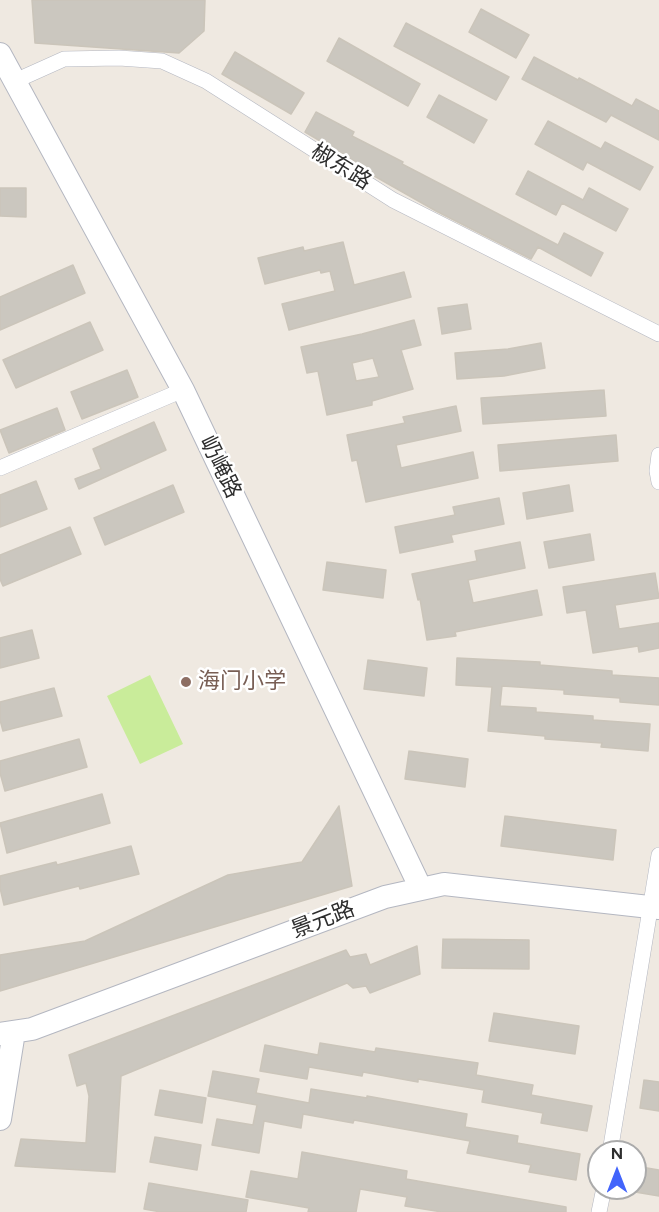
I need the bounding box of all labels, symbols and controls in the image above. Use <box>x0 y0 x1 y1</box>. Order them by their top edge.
street label: 椒东路 <box>306 138 376 196</box>
street label: 屷崦路 <box>194 432 246 502</box>
place label: 海门小学 <box>198 669 286 695</box>
marker: 海门小学 <box>179 675 193 689</box>
street label: 景元路 <box>287 896 359 944</box>
north arrow <box>587 1140 647 1200</box>
text: N <box>611 1144 623 1163</box>

